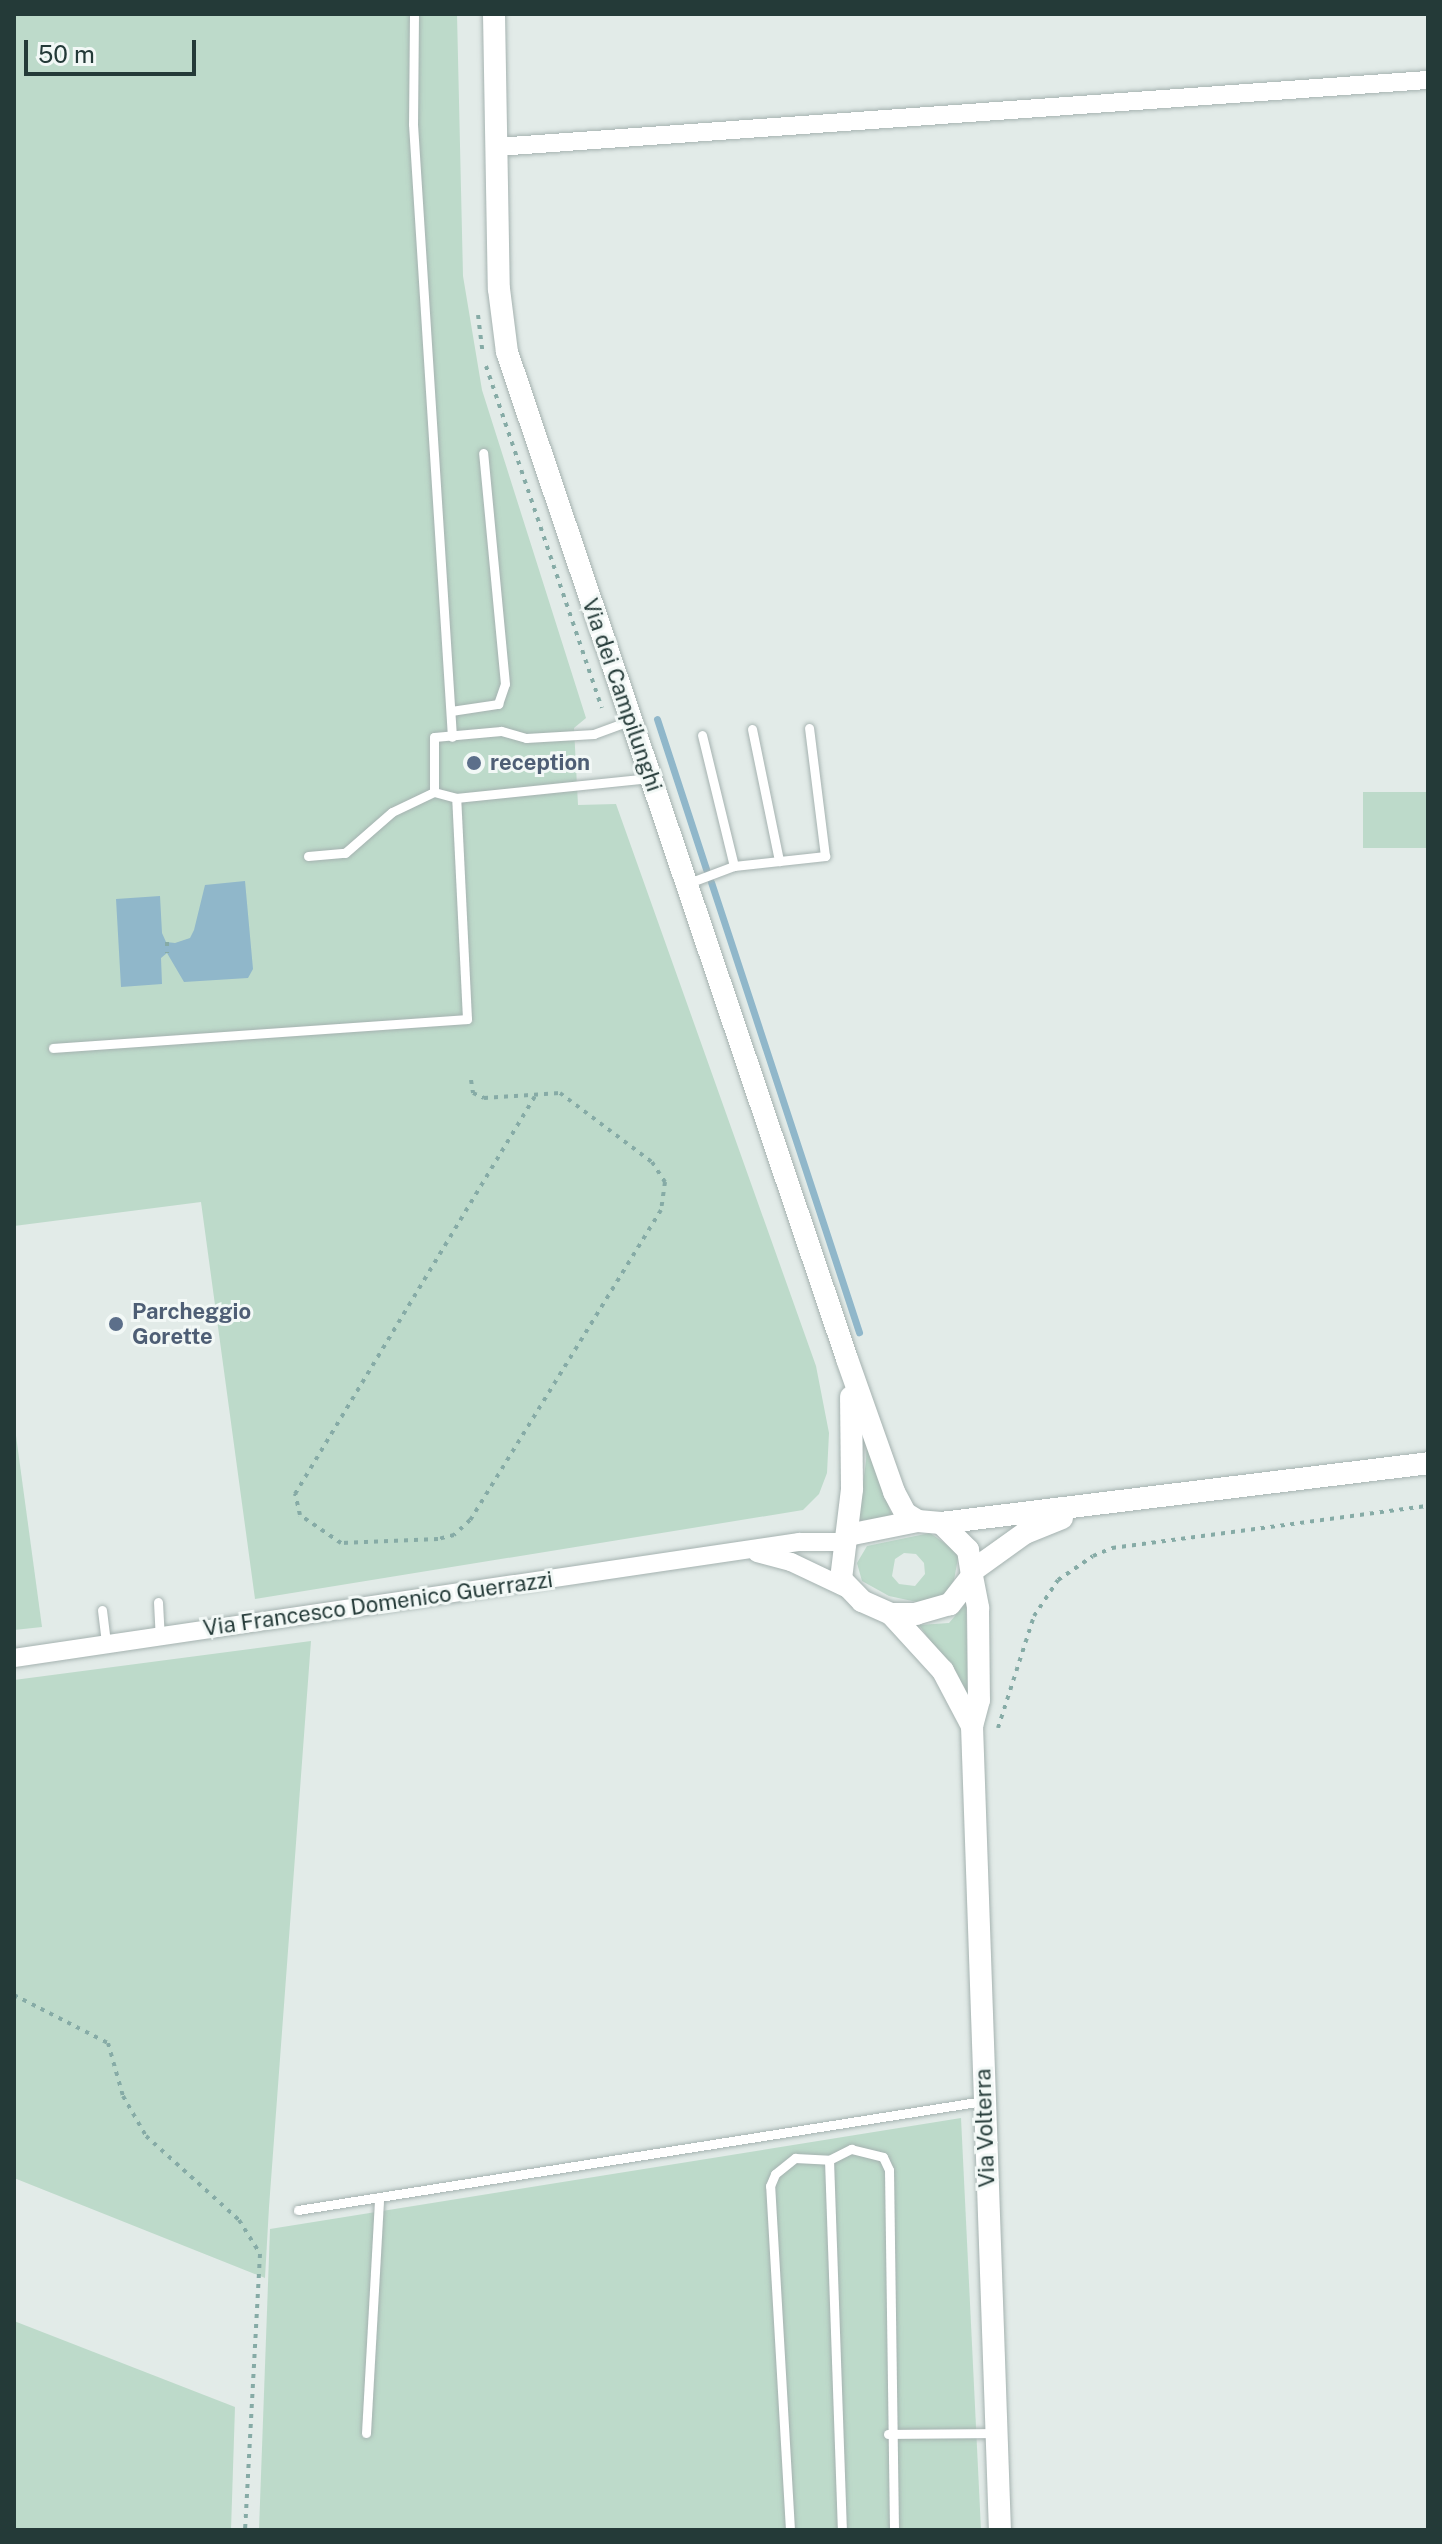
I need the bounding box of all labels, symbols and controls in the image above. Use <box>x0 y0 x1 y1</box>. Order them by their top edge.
scale bar <box>28 24 200 74</box>
text: 50 m <box>38 40 95 68</box>
street label: Via dei Campilunghi <box>577 595 667 795</box>
place label: reception <box>490 750 590 776</box>
marker: reception <box>465 754 483 772</box>
place label: Parcheggio Gorette <box>132 1298 251 1350</box>
marker: Parcheggio Gorette <box>107 1315 125 1333</box>
street label: Via Francesco Domenico Guerrazzi <box>201 1566 555 1642</box>
street label: Via Volterra <box>970 2068 1000 2188</box>

